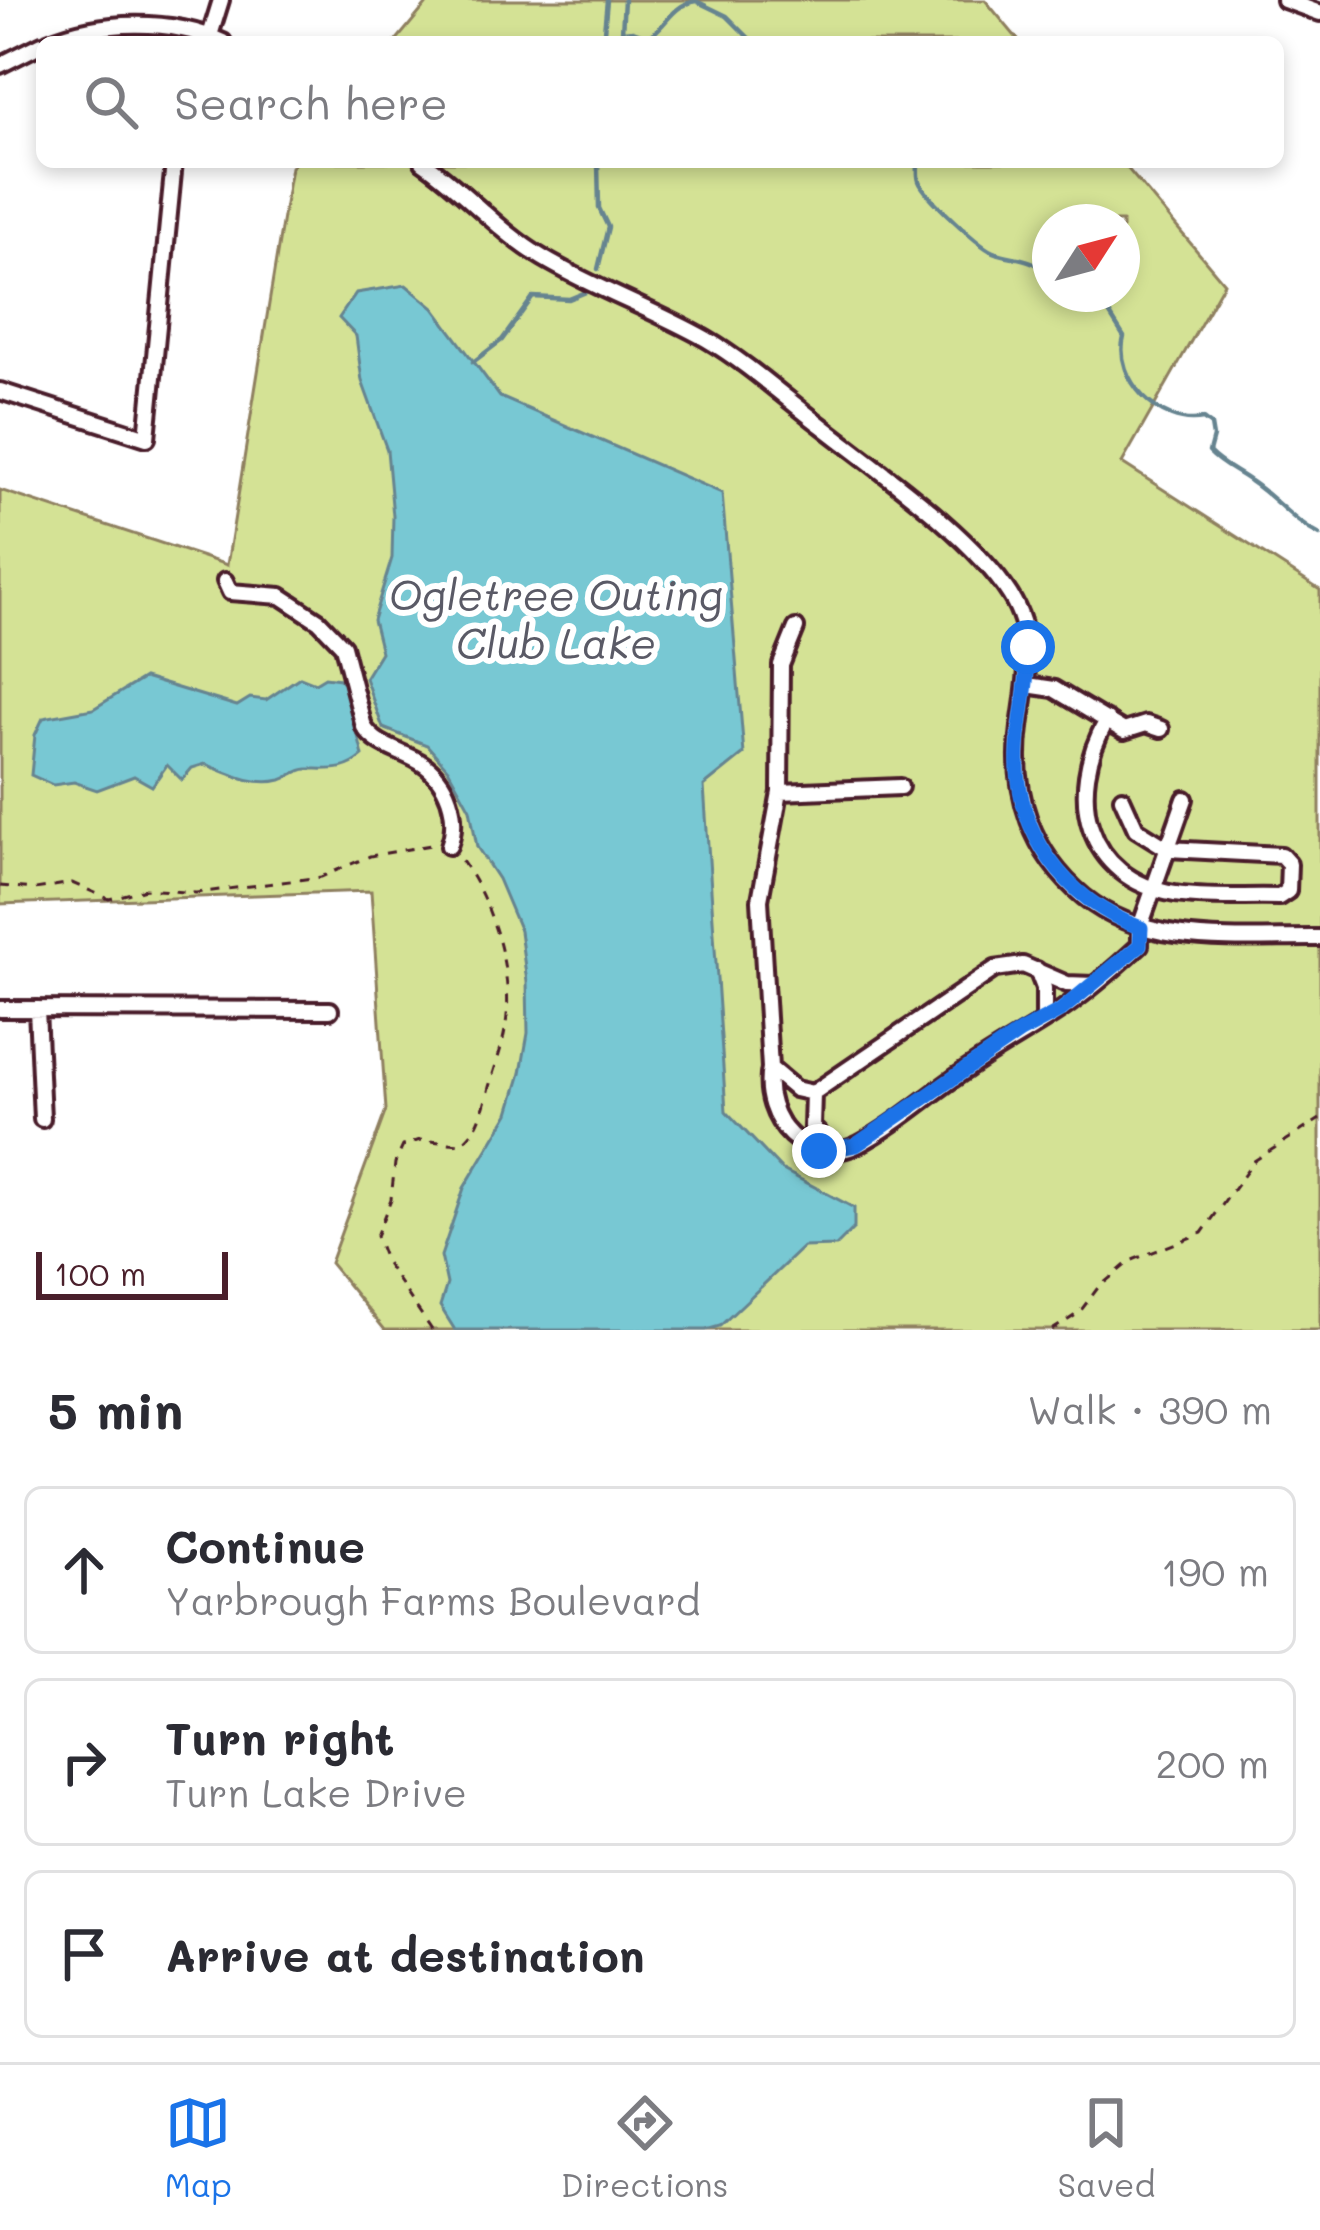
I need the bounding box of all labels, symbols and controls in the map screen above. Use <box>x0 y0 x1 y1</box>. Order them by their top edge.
search box <box>36 36 1284 168</box>
icon: search <box>78 69 144 135</box>
text: Search here <box>174 73 448 131</box>
north arrow <box>1032 204 1140 312</box>
water label: Ogletree Outing Club Lake <box>389 567 723 670</box>
route start <box>1001 620 1055 674</box>
route end <box>792 1124 846 1178</box>
scale bar <box>36 1246 228 1299</box>
text: 100 m <box>54 1251 146 1294</box>
text: 5 min <box>48 1375 183 1442</box>
text: Walk · 390 m <box>1027 1383 1272 1434</box>
text: Continue <box>165 1516 365 1574</box>
icon: ahead <box>51 1537 117 1603</box>
text: 190 m <box>1161 1545 1269 1596</box>
text: Yarbrough Farms Boulevard <box>165 1574 700 1625</box>
text: Turn right <box>165 1708 394 1766</box>
icon: right <box>51 1729 117 1795</box>
text: 200 m <box>1156 1737 1269 1788</box>
text: Turn Lake Drive <box>165 1766 467 1817</box>
icon: arrive <box>51 1921 117 1987</box>
text: Arrive at destination <box>165 1925 645 1983</box>
tab: Map <box>165 2090 232 2205</box>
tab: Directions <box>561 2090 728 2205</box>
tab: Saved <box>1058 2090 1155 2205</box>

